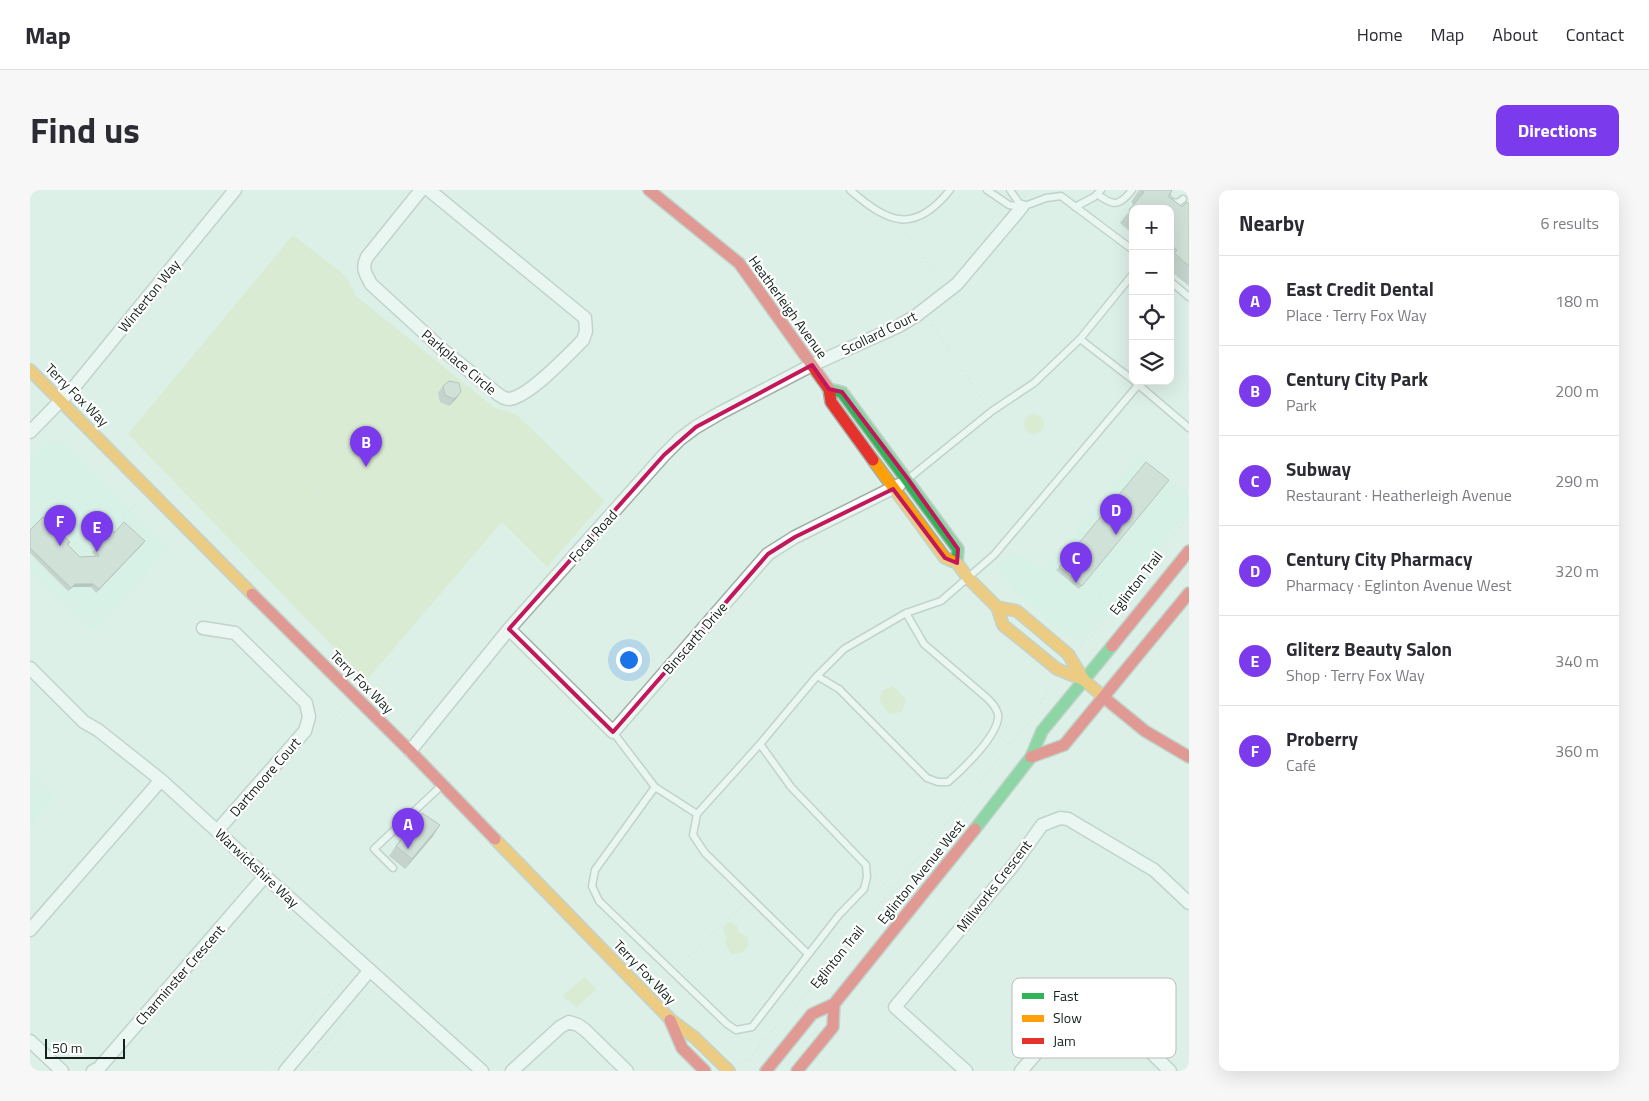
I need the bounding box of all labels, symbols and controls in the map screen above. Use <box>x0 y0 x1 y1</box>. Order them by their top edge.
text: Map <box>25 17 71 53</box>
text: Home <box>1357 21 1403 48</box>
text: Map <box>1431 21 1464 48</box>
text: About <box>1492 21 1538 48</box>
text: Contact <box>1566 21 1624 48</box>
text: Find us <box>30 103 140 157</box>
button: Directions <box>1496 105 1619 156</box>
map controls <box>1129 205 1174 385</box>
button: + <box>1129 205 1174 250</box>
text: Nearby <box>1239 207 1304 239</box>
text: 6 results <box>1540 211 1599 235</box>
button: − <box>1129 250 1174 295</box>
street label: Heatherleigh Avenue <box>744 251 833 363</box>
street label: Winterton Way <box>113 254 185 337</box>
text: East Credit Dental <box>1286 274 1434 303</box>
text: A <box>1250 289 1260 313</box>
text: 180 m <box>1555 289 1599 313</box>
button: locate <box>1129 295 1174 340</box>
text: Place · Terry Fox Way <box>1286 303 1427 327</box>
street label: Scollard Court <box>837 305 920 360</box>
street label: Parkplace Circle <box>417 324 501 399</box>
button: layers <box>1129 340 1174 385</box>
street label: Terry Fox Way <box>41 358 114 431</box>
text: Century City Park <box>1286 364 1428 393</box>
text: B <box>1250 379 1260 403</box>
text: 200 m <box>1555 379 1599 403</box>
text: Park <box>1286 393 1317 417</box>
pin: B <box>350 426 382 467</box>
text: Subway <box>1286 454 1351 483</box>
text: C <box>1251 469 1259 493</box>
text: 290 m <box>1555 469 1599 493</box>
text: Restaurant · Heatherleigh Avenue <box>1286 483 1512 507</box>
pin: D <box>1100 494 1132 535</box>
pin: F <box>44 505 76 546</box>
street label: Focal Road <box>563 505 622 567</box>
pin: E <box>81 511 113 552</box>
pin: C <box>1060 542 1092 583</box>
text: Century City Pharmacy <box>1286 544 1472 573</box>
street label: Eglinton Trail <box>1104 546 1167 619</box>
text: D <box>1250 559 1260 583</box>
text: 320 m <box>1555 559 1599 583</box>
text: Pharmacy · Eglinton Avenue West <box>1286 573 1512 597</box>
street label: Binscarth Drive <box>657 597 732 678</box>
text: Gliterz Beauty Salon <box>1286 634 1452 663</box>
street label: Terry Fox Way <box>326 645 399 718</box>
your location <box>616 647 642 673</box>
text: E <box>1251 649 1259 673</box>
text: 340 m <box>1555 649 1599 673</box>
text: Shop · Terry Fox Way <box>1286 663 1425 687</box>
text: Proberry <box>1286 724 1358 753</box>
street label: Dartmoore Court <box>224 732 305 821</box>
text: F <box>1251 739 1259 763</box>
text: 360 m <box>1555 739 1599 763</box>
text: Café <box>1286 753 1316 777</box>
pin: A <box>392 808 424 849</box>
street label: Eglinton Avenue West <box>872 815 969 928</box>
street label: Warwickshire Way <box>211 823 304 912</box>
street label: Millworks Crescent <box>951 835 1036 936</box>
street label: Charminster Crescent <box>130 920 229 1029</box>
street label: Eglinton Trail <box>805 921 869 993</box>
street label: Terry Fox Way <box>609 935 682 1009</box>
legend <box>1012 978 1176 1058</box>
text: Fast <box>1053 985 1078 1006</box>
text: Slow <box>1053 1007 1082 1028</box>
text: Jam <box>1053 1030 1076 1051</box>
scale bar <box>45 1036 125 1059</box>
text: 50 m <box>52 1037 82 1058</box>

